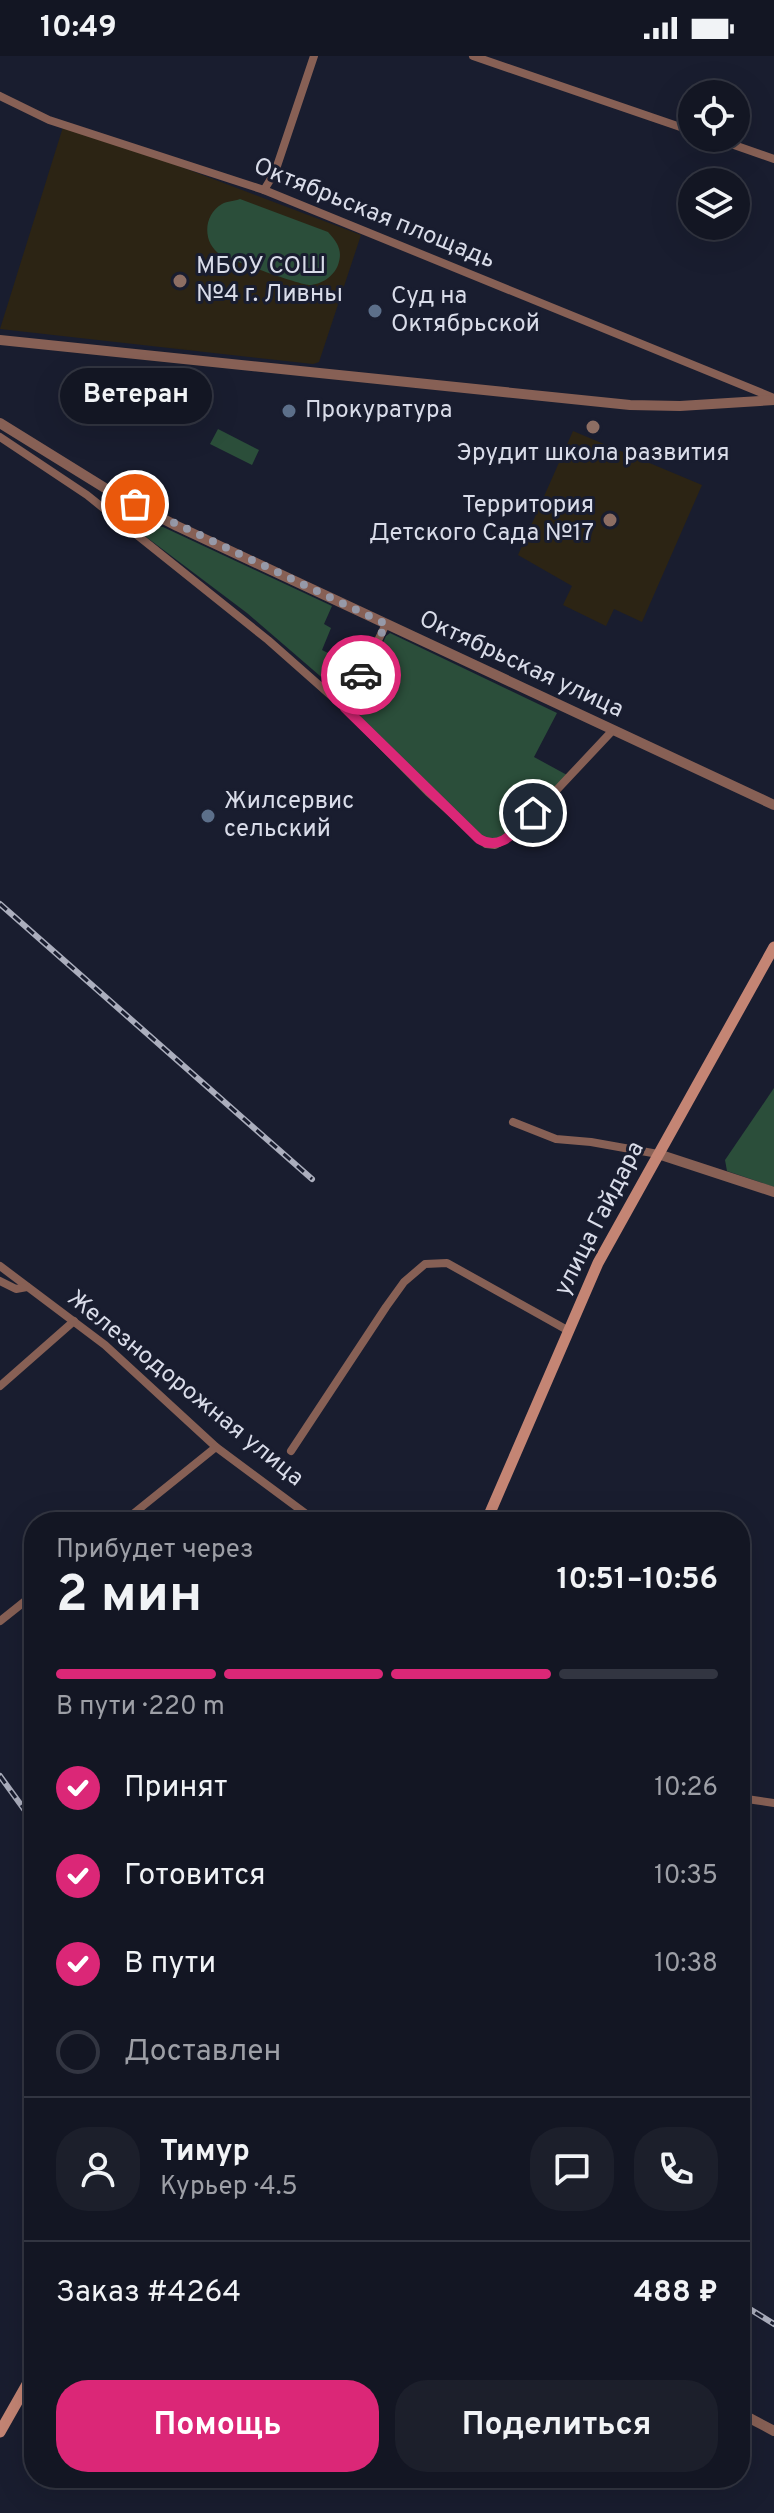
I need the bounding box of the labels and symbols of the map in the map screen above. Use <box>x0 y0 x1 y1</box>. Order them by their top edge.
street label: Октябрьская площадь <box>249 152 499 276</box>
place label: МБОУ СОШ №4 г. Ливны <box>196 252 343 310</box>
marker: МБОУ СОШ №4 г. Ливны <box>171 272 189 290</box>
place label: Суд на Октябрьской <box>391 282 540 340</box>
marker: Суд на Октябрьской <box>366 302 384 320</box>
callout: Ветеран <box>59 368 211 424</box>
place label: Прокуратура <box>305 396 452 426</box>
marker: Прокуратура <box>280 402 298 420</box>
marker: Эрудит школа развития <box>584 418 602 436</box>
place label: Эрудит школа развития <box>457 439 729 469</box>
pin <box>101 470 169 538</box>
place label: Территория Детского Сада №17 <box>369 491 594 549</box>
marker: Территория Детского Сада №17 <box>601 511 619 529</box>
street label: Октябрьская улица <box>414 604 628 726</box>
courier <box>321 635 401 715</box>
pin <box>499 779 567 847</box>
place label: Жилсервис сельский <box>224 787 354 845</box>
marker: Жилсервис сельский <box>199 807 217 825</box>
street label: улица Гайдара <box>548 1137 652 1301</box>
street label: Железнодорожная улица <box>61 1284 309 1494</box>

